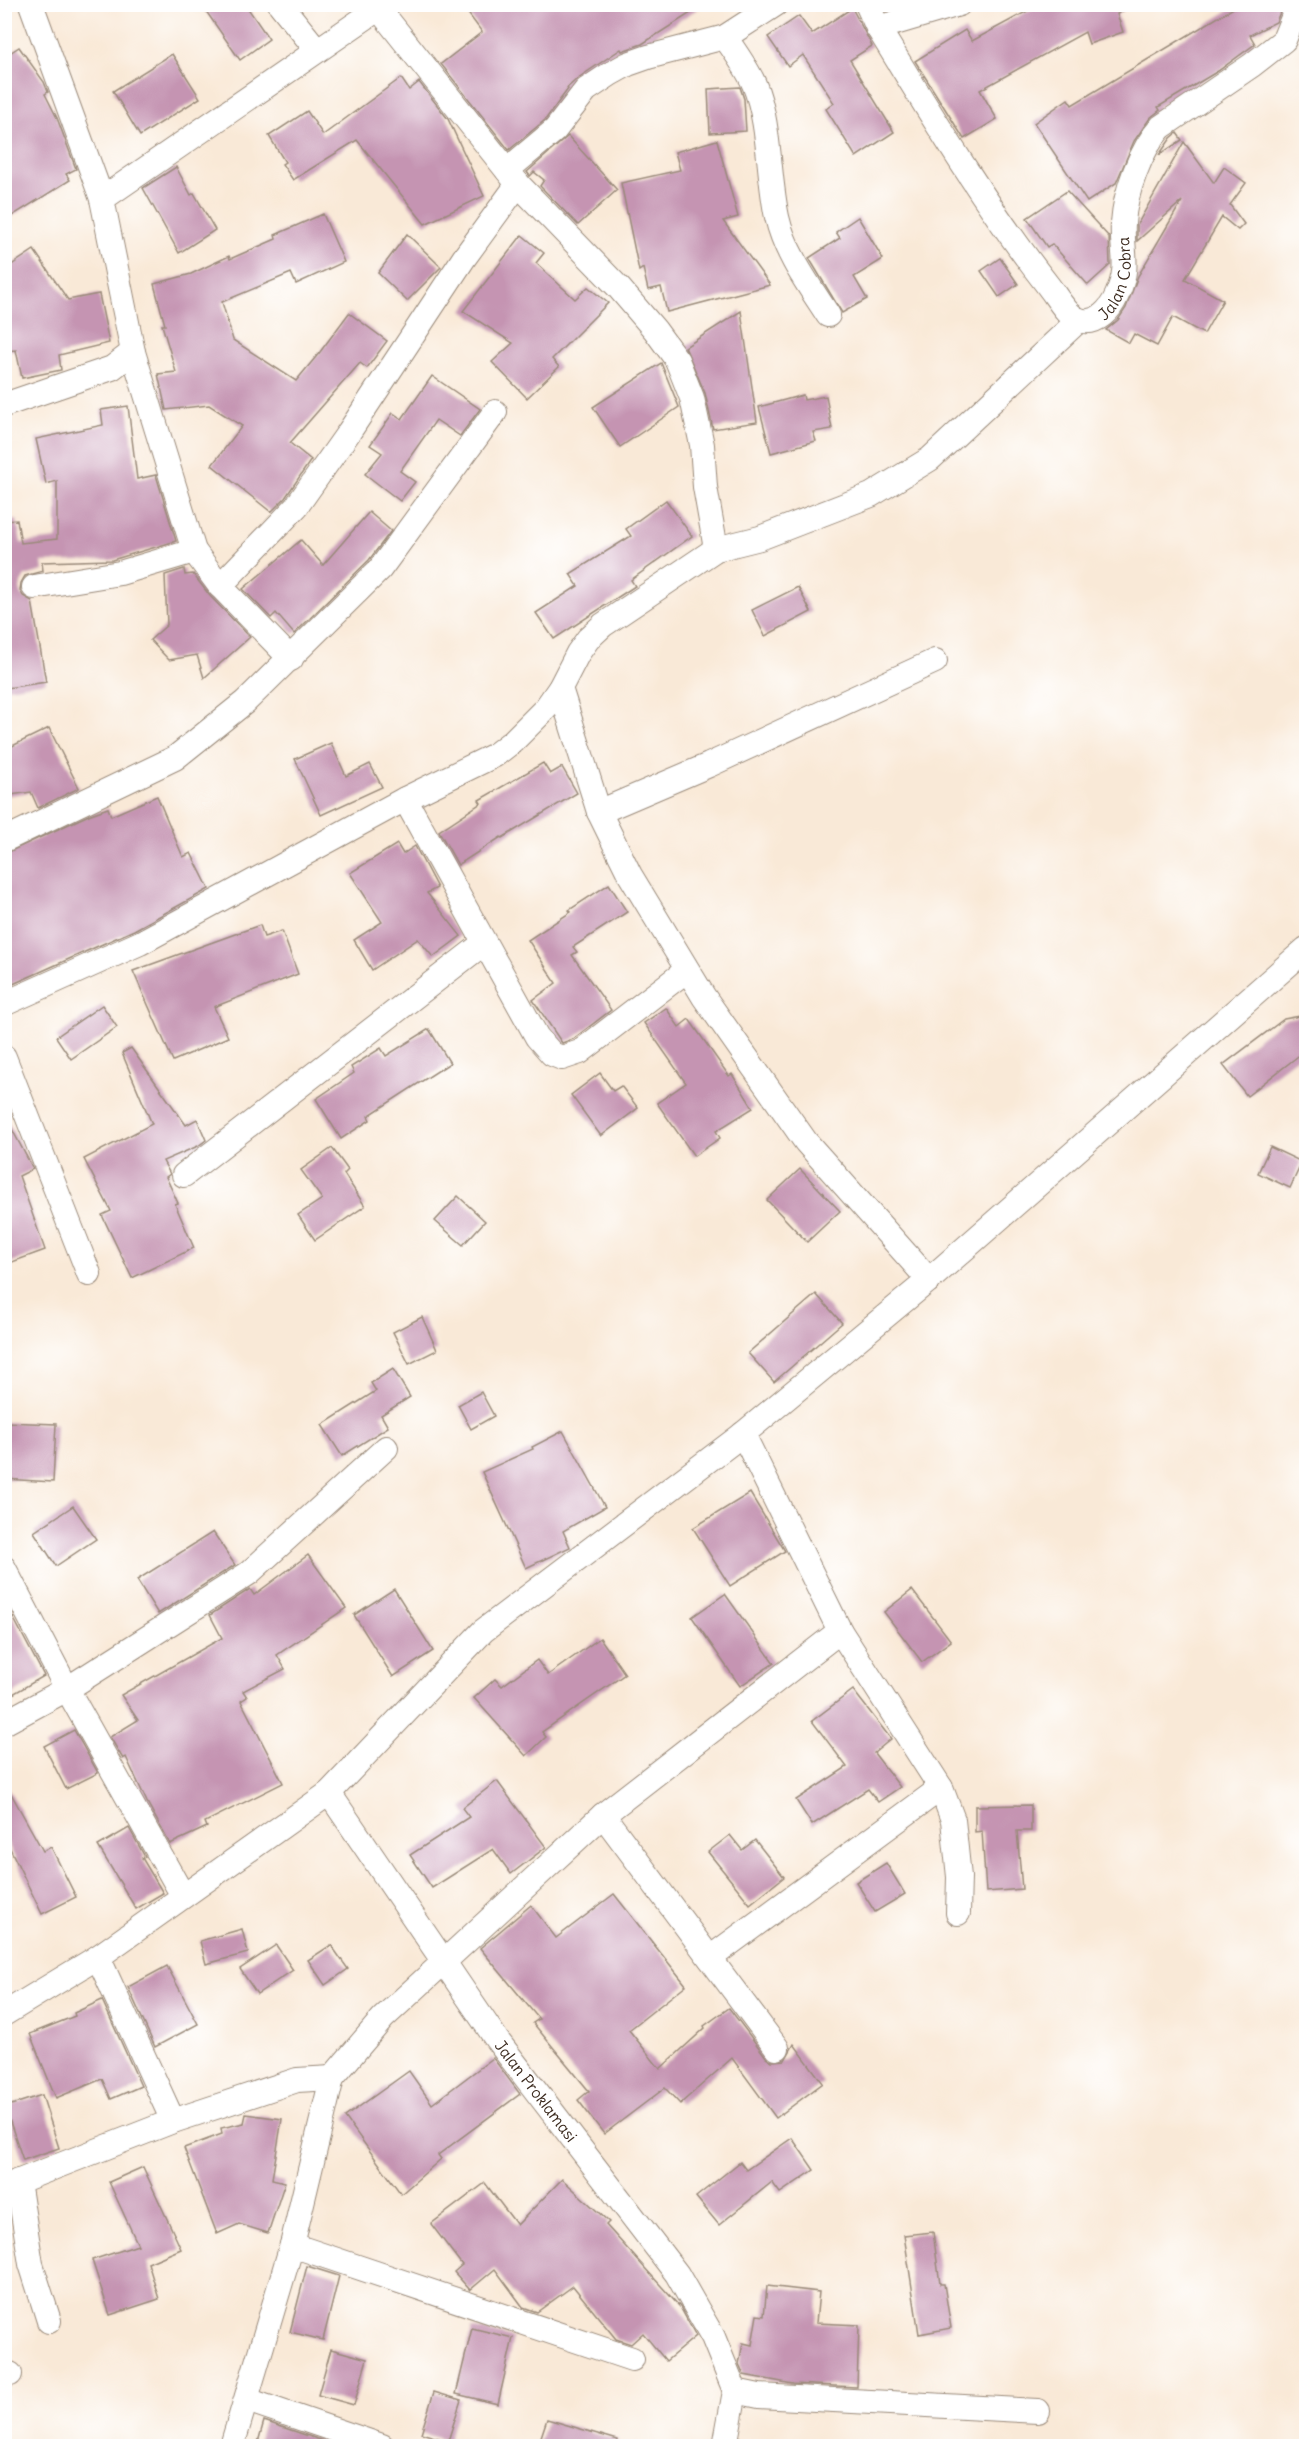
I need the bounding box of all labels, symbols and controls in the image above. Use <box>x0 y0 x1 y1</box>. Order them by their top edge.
street label: Jalan Cobra <box>1094 236 1135 324</box>
street label: Jalan Proklamasi <box>491 2036 582 2146</box>

